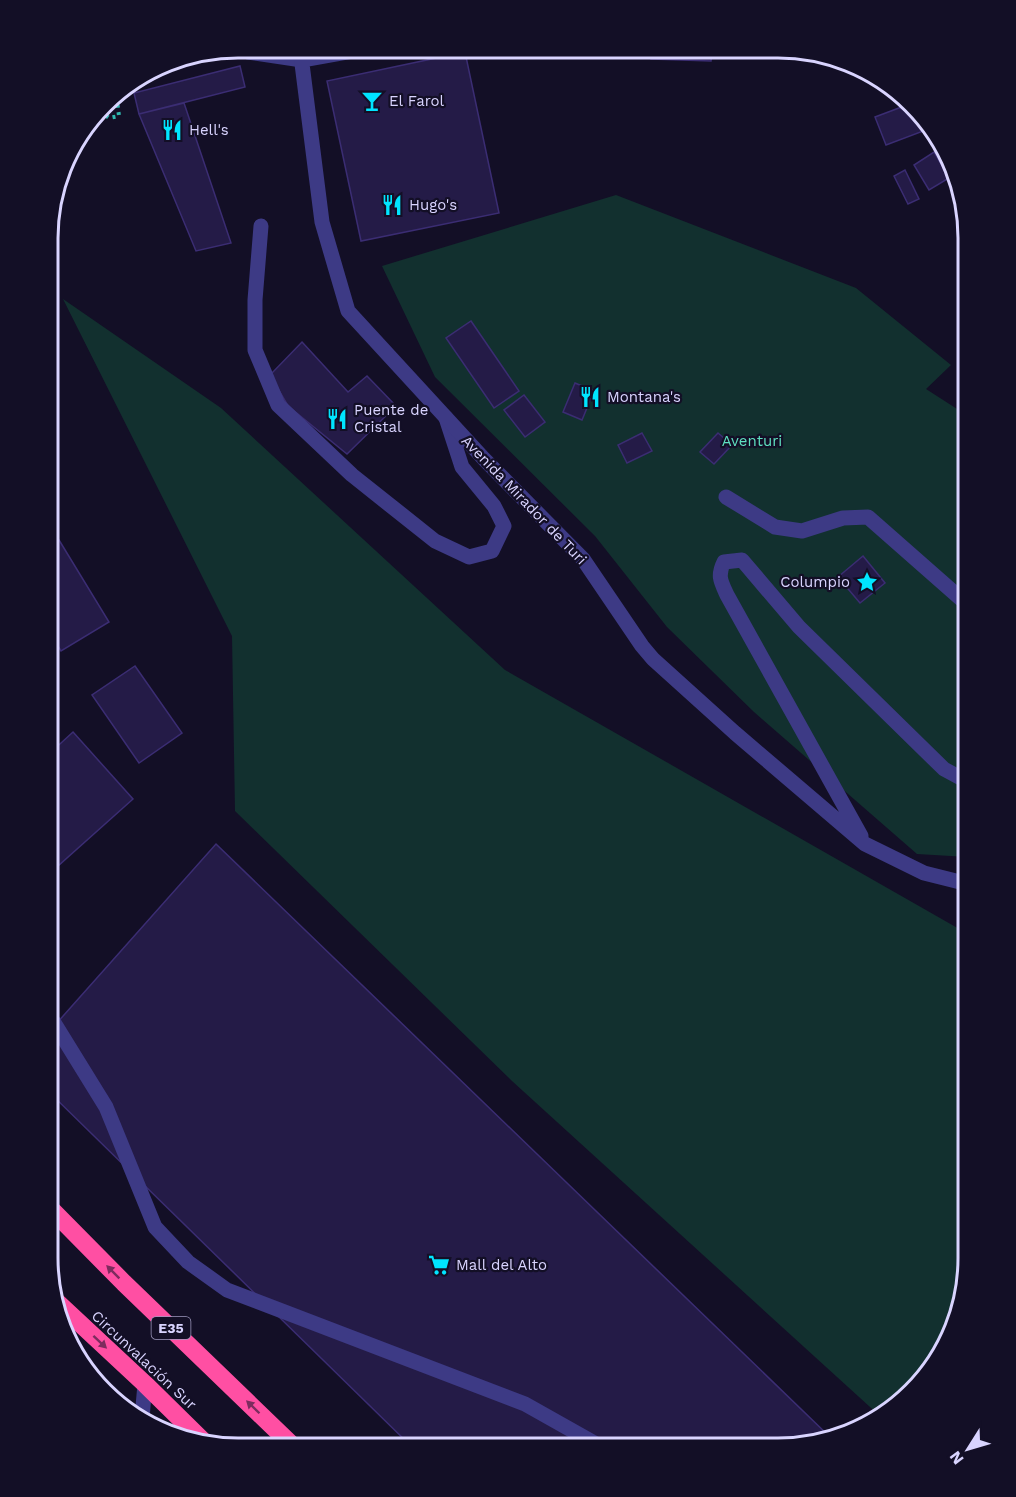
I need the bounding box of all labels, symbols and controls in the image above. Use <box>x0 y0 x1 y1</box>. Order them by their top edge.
bar icon: El Farol <box>360 89 384 113</box>
place label: El Farol <box>389 92 445 110</box>
restaurant icon: Hell's <box>160 118 184 142</box>
place label: Hell's <box>189 121 229 139</box>
restaurant icon: Hugo's <box>380 193 404 217</box>
place label: Hugo's <box>409 196 457 214</box>
restaurant icon: Montana's <box>578 385 602 409</box>
place label: Montana's <box>607 388 681 406</box>
place label: Puente de Cristal <box>354 401 428 436</box>
restaurant icon: Puente de Cristal <box>325 407 349 431</box>
street label: Avenida Mirador de Turi <box>458 432 590 568</box>
park label: Aventuri <box>722 432 782 450</box>
place icon: Columpio <box>855 570 879 594</box>
place label: Columpio <box>780 573 850 591</box>
supermarket icon: Mall del Alto <box>427 1253 451 1277</box>
place label: Mall del Alto <box>456 1256 547 1274</box>
one-way arrow <box>106 1265 120 1279</box>
street label: Circunvalación Sur <box>88 1307 200 1413</box>
road number: E35 <box>152 1317 190 1339</box>
one-way arrow <box>92 1335 107 1349</box>
one-way arrow <box>246 1401 261 1414</box>
north arrow <box>938 1419 998 1479</box>
text: N <box>945 1447 968 1468</box>

